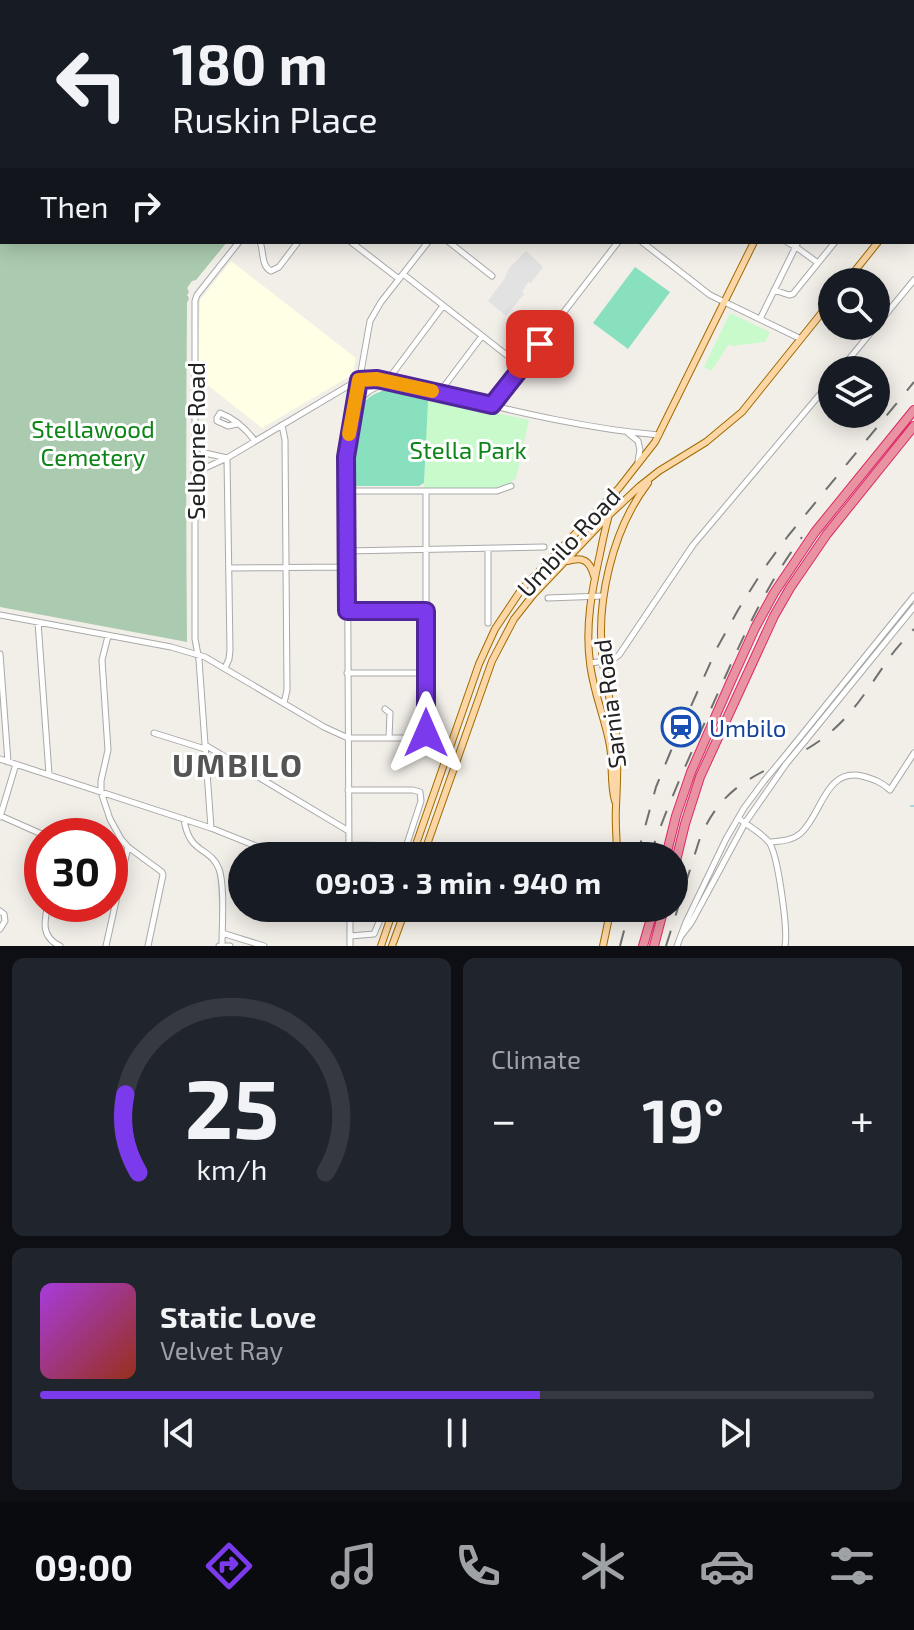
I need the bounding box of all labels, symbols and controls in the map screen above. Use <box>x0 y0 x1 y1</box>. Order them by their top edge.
text: 180 m <box>172 29 328 96</box>
icon: left <box>40 32 144 136</box>
text: Ruskin Place <box>172 97 378 140</box>
icon: right <box>124 184 168 228</box>
text: Then <box>40 188 108 224</box>
map controls <box>818 268 890 428</box>
button: search <box>818 268 890 340</box>
pin <box>506 310 574 378</box>
icon: arrive <box>518 322 562 366</box>
button: layers <box>818 356 890 428</box>
street label: Selborne Road <box>181 362 210 520</box>
park label: Stellawood Cemetery <box>31 414 155 471</box>
park label: Stella Park <box>409 435 527 464</box>
street label: Umbilo Road <box>510 482 626 602</box>
street label: Sarnia Road <box>587 638 631 770</box>
position arrow <box>384 691 468 775</box>
station icon: Umbilo <box>660 706 702 748</box>
place label: Umbilo <box>709 713 786 742</box>
district label: UMBILO <box>172 745 304 783</box>
speed limit sign: 30 <box>24 818 128 922</box>
text: 09:03 · 3 min · 940 m <box>315 864 601 900</box>
text: Climate <box>491 1043 581 1074</box>
text: 25 <box>184 1056 279 1156</box>
text: 19° <box>642 1083 724 1155</box>
text: − <box>491 1092 517 1145</box>
text: + <box>850 1092 874 1145</box>
text: km/h <box>196 1151 267 1186</box>
text: Static Love <box>160 1298 316 1334</box>
text: Velvet Ray <box>160 1334 283 1365</box>
icon: previous <box>157 1411 201 1455</box>
icon: pause <box>435 1411 479 1455</box>
icon: next <box>713 1411 757 1455</box>
icon: directions <box>201 1538 257 1594</box>
icon: music <box>326 1538 382 1594</box>
icon: phone <box>450 1538 506 1594</box>
icon: climate <box>575 1538 631 1594</box>
icon: car <box>699 1538 755 1594</box>
icon: filters <box>824 1538 880 1594</box>
text: 09:00 <box>34 1545 133 1588</box>

